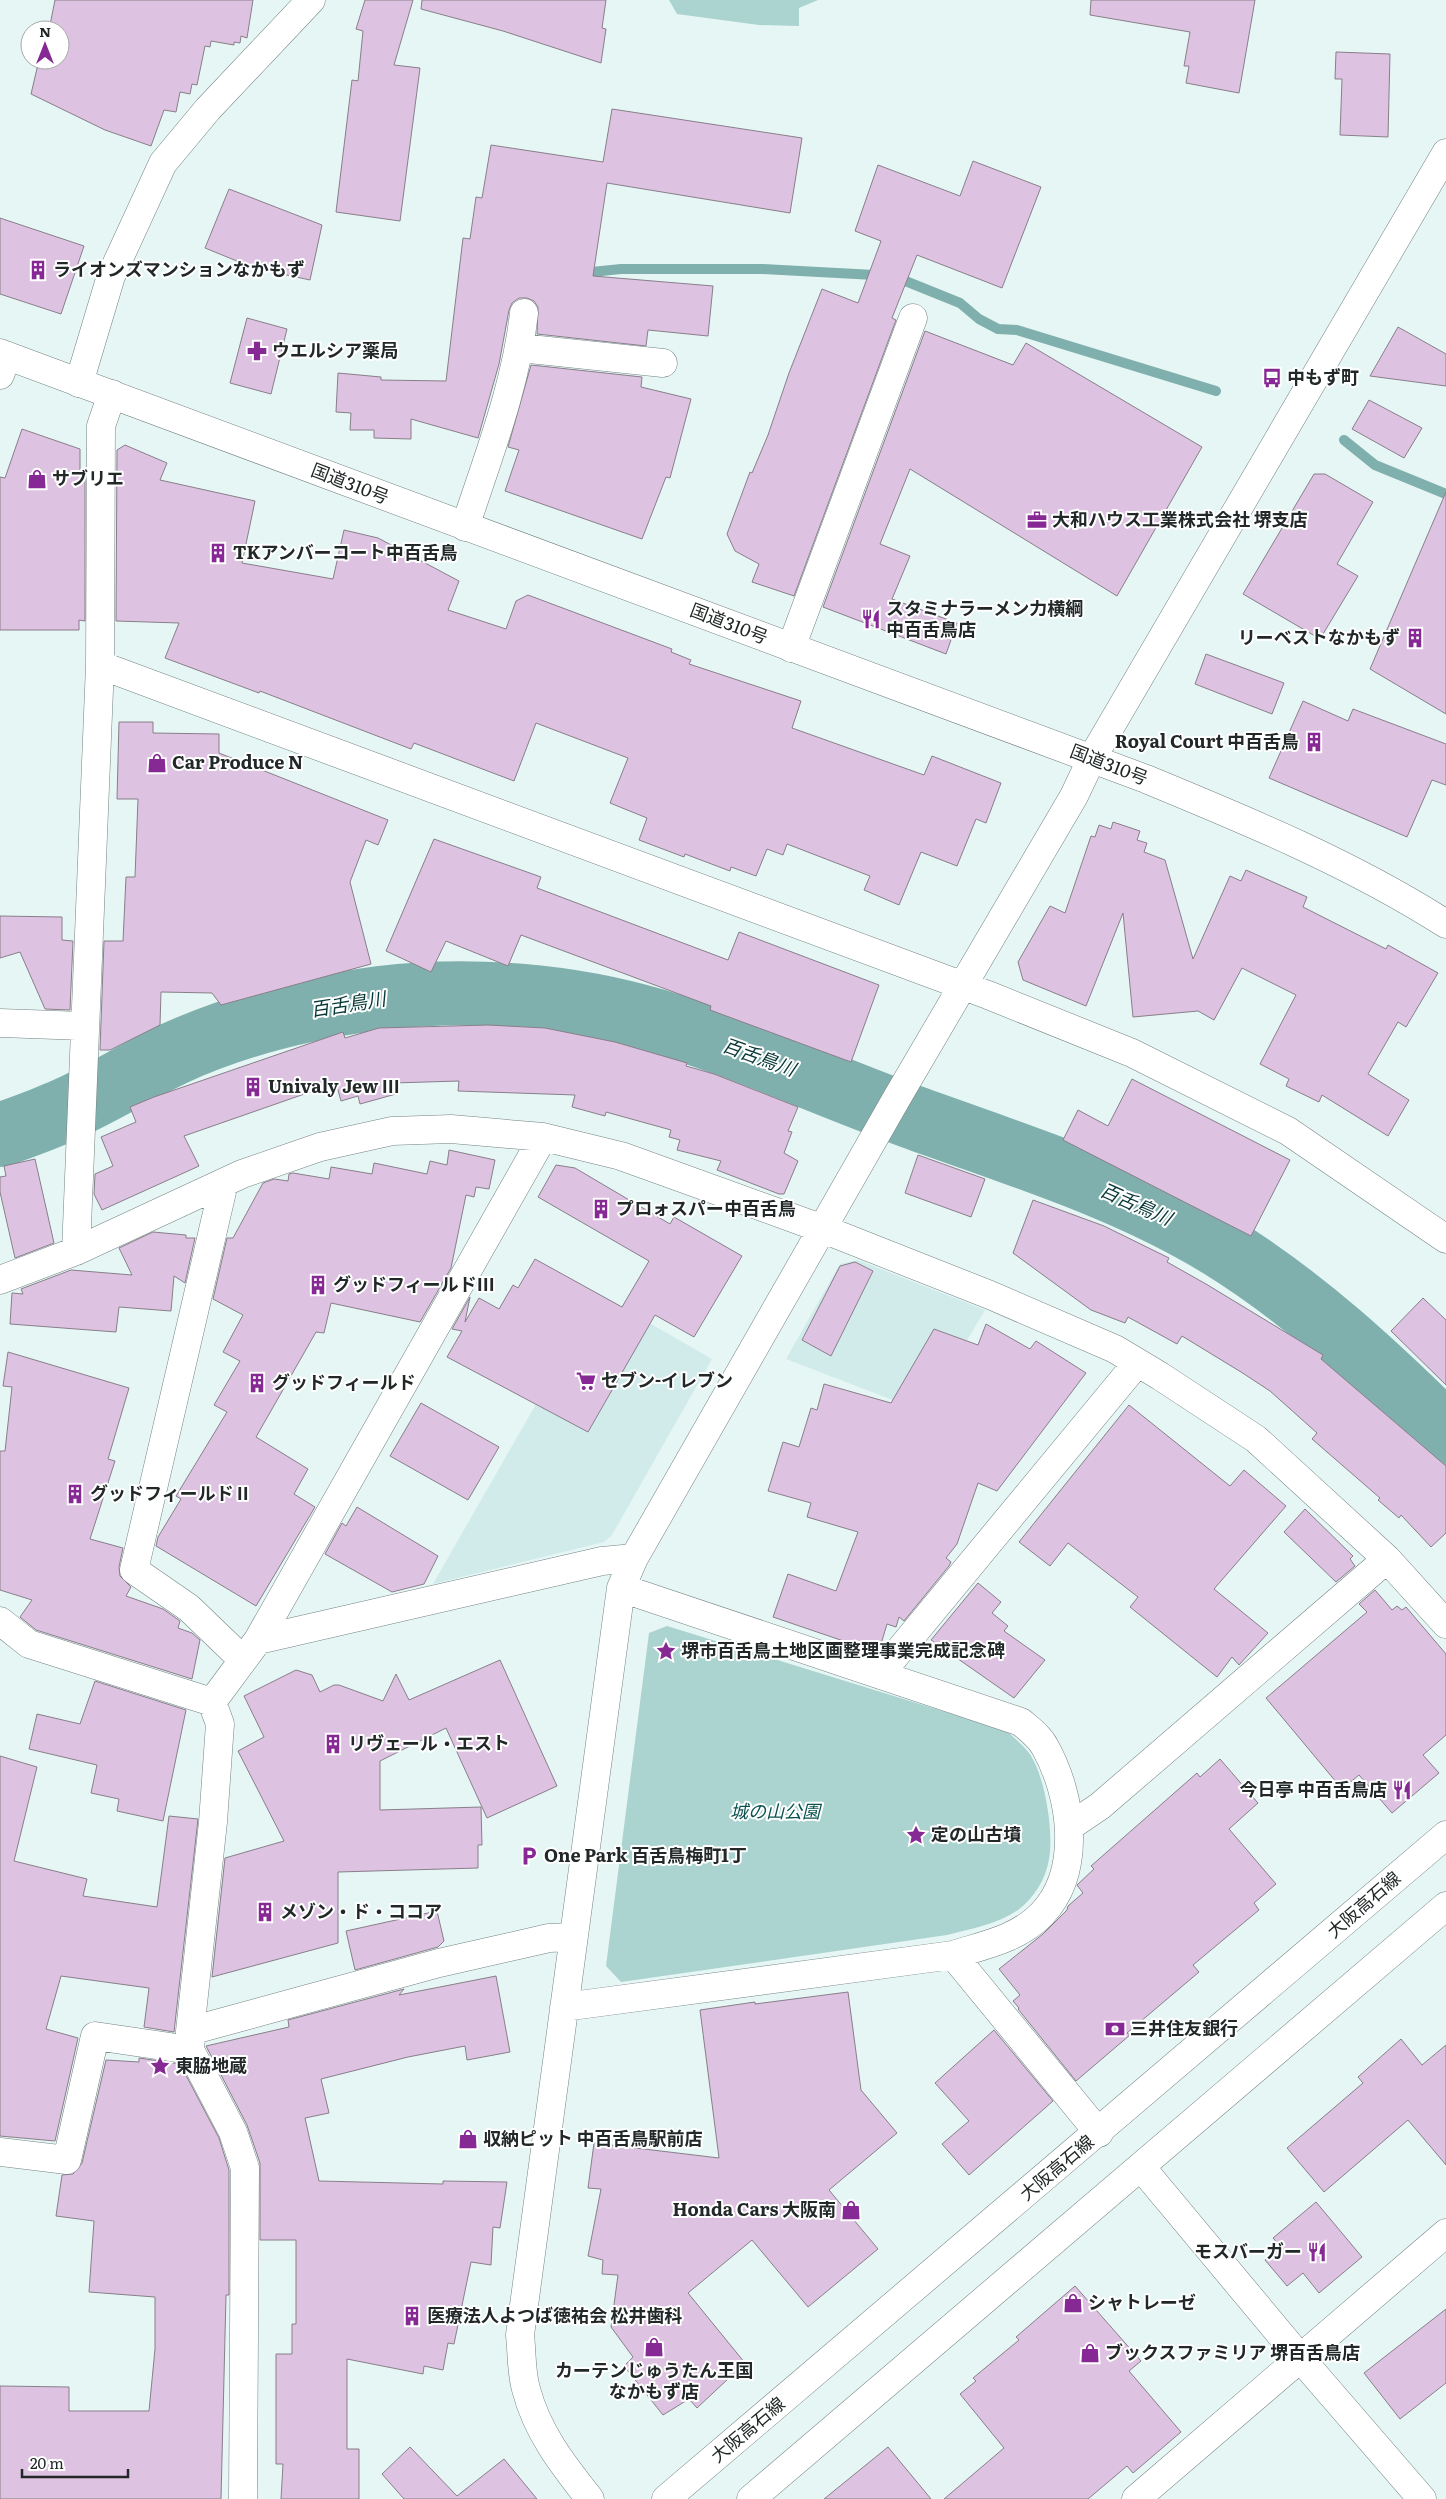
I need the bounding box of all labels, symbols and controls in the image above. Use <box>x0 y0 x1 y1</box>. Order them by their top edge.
north arrow <box>20 20 70 70</box>
text: N <box>39 21 51 41</box>
place label: ライオンズマンションなかもず <box>53 255 305 282</box>
building icon: ライオンズマンションなかもず <box>27 259 49 281</box>
place label: ウエルシア薬局 <box>272 336 398 363</box>
pharmacy icon: ウエルシア薬局 <box>246 340 268 362</box>
place label: 中もず町 <box>1287 363 1359 390</box>
bus stop icon: 中もず町 <box>1261 367 1283 389</box>
street label: 国道310号 <box>308 455 393 510</box>
place label: サブリエ <box>52 464 124 491</box>
shop icon: サブリエ <box>26 468 48 490</box>
place label: 大和ハウス工業株式会社 堺支店 <box>1052 505 1308 532</box>
office icon: 大和ハウス工業株式会社 堺支店 <box>1026 509 1048 531</box>
place label: TKアンバーコート中百舌鳥 <box>233 538 458 565</box>
building icon: TKアンバーコート中百舌鳥 <box>207 542 229 564</box>
place label: スタミナラーメン力横綱 中百舌鳥店 <box>886 594 1083 642</box>
street label: 国道310号 <box>687 595 772 650</box>
restaurant icon: スタミナラーメン力横綱 中百舌鳥店 <box>860 608 882 630</box>
place label: リーベストなかもず <box>1238 623 1400 650</box>
building icon: リーベストなかもず <box>1404 627 1426 649</box>
place label: Royal Court 中百舌鳥 <box>1115 727 1299 754</box>
building icon: Royal Court 中百舌鳥 <box>1303 731 1325 753</box>
street label: 国道310号 <box>1067 736 1152 791</box>
place label: Car Produce N <box>172 748 303 775</box>
shop icon: Car Produce N <box>146 752 168 774</box>
water label: 百舌鳥川 <box>308 983 390 1023</box>
water label: 百舌鳥川 <box>719 1030 802 1083</box>
place label: Univaly Jew Ⅲ <box>268 1072 400 1099</box>
building icon: Univaly Jew Ⅲ <box>242 1076 264 1098</box>
water label: 百舌鳥川 <box>1096 1175 1179 1232</box>
place label: プロォスパー中百舌鳥 <box>616 1194 796 1221</box>
building icon: プロォスパー中百舌鳥 <box>590 1198 612 1220</box>
place label: グッドフィールドⅢ <box>333 1270 495 1297</box>
building icon: グッドフィールドⅢ <box>307 1274 329 1296</box>
place label: セブン-イレブン <box>601 1366 733 1393</box>
place label: グッドフィールド <box>272 1368 416 1395</box>
supermarket icon: セブン-イレブン <box>575 1370 597 1392</box>
building icon: グッドフィールド <box>246 1372 268 1394</box>
place label: グッドフィールドⅡ <box>90 1479 252 1506</box>
building icon: グッドフィールドⅡ <box>64 1483 86 1505</box>
place label: 堺市百舌鳥土地区画整理事業完成記念碑 <box>681 1636 1005 1663</box>
place icon: 堺市百舌鳥土地区画整理事業完成記念碑 <box>655 1640 677 1662</box>
place label: リヴェール・エスト <box>348 1729 510 1756</box>
building icon: リヴェール・エスト <box>322 1733 344 1755</box>
place label: 今日亭 中百舌鳥店 <box>1239 1775 1387 1802</box>
restaurant icon: 今日亭 中百舌鳥店 <box>1391 1779 1413 1801</box>
park label: 城の山公園 <box>730 1797 823 1824</box>
place label: 定の山古墳 <box>931 1820 1021 1847</box>
place icon: 定の山古墳 <box>905 1824 927 1846</box>
place label: One Park 百舌鳥梅町1丁 <box>544 1841 747 1868</box>
parking icon: One Park 百舌鳥梅町1丁 <box>518 1845 540 1867</box>
street label: 大阪高石線 <box>1320 1864 1406 1944</box>
place label: メゾン・ド・ココア <box>280 1897 442 1924</box>
building icon: メゾン・ド・ココア <box>254 1901 276 1923</box>
place label: 三井住友銀行 <box>1130 2014 1238 2041</box>
bank icon: 三井住友銀行 <box>1104 2018 1126 2040</box>
place label: 東脇地蔵 <box>175 2051 247 2078</box>
place icon: 東脇地蔵 <box>149 2055 171 2077</box>
place label: 収納ピット 中百舌鳥駅前店 <box>483 2124 703 2151</box>
shop icon: 収納ピット 中百舌鳥駅前店 <box>457 2128 479 2150</box>
street label: 大阪高石線 <box>1013 2128 1099 2206</box>
place label: Honda Cars 大阪南 <box>672 2195 836 2222</box>
shop icon: Honda Cars 大阪南 <box>840 2199 862 2221</box>
place label: モスバーガー <box>1194 2237 1302 2264</box>
restaurant icon: モスバーガー <box>1306 2241 1328 2263</box>
place label: シャトレーゼ <box>1088 2288 1196 2315</box>
shop icon: シャトレーゼ <box>1062 2292 1084 2314</box>
place label: 医療法人よつば徳祐会 松井歯科 <box>427 2301 683 2328</box>
building icon: 医療法人よつば徳祐会 松井歯科 <box>401 2305 423 2327</box>
shop icon: カーテンじゅうたん王国 なかもず店 <box>643 2336 665 2358</box>
place label: ブックスファミリア 堺百舌鳥店 <box>1105 2338 1360 2365</box>
shop icon: ブックスファミリア 堺百舌鳥店 <box>1079 2342 1101 2364</box>
place label: カーテンじゅうたん王国 なかもず店 <box>555 2356 753 2404</box>
street label: 大阪高石線 <box>704 2390 790 2468</box>
scale bar <box>22 2446 129 2478</box>
text: 20 m <box>30 2451 64 2474</box>

